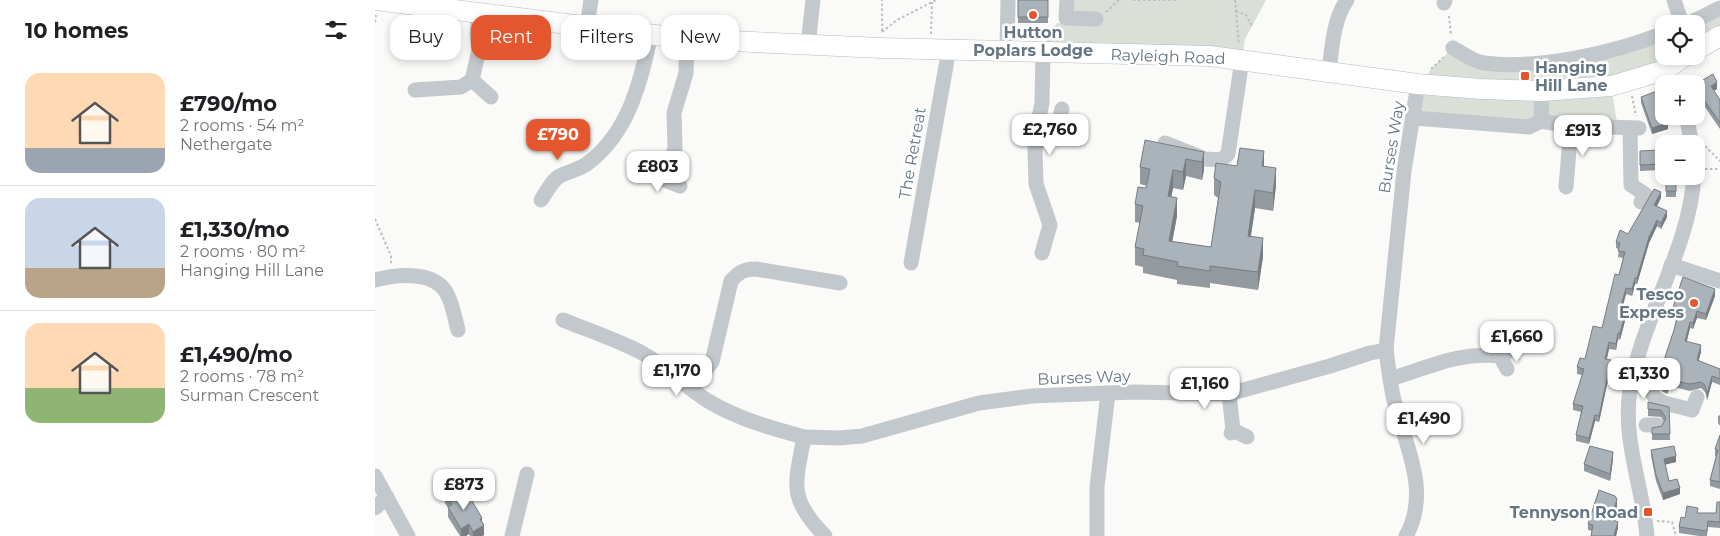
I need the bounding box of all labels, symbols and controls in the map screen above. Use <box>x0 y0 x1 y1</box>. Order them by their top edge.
marker: Hutton Poplars Lodge <box>1027 9 1039 21</box>
chip: Buy <box>390 15 461 60</box>
chip: Rent <box>471 15 551 60</box>
chip: Filters <box>561 15 651 60</box>
chip: New <box>661 15 739 60</box>
map controls <box>1655 15 1705 185</box>
button: locate <box>1655 15 1705 65</box>
icon: filters <box>322 16 350 44</box>
text: 10 homes <box>25 18 128 43</box>
place label: Hutton Poplars Lodge <box>973 23 1093 60</box>
street label: Rayleigh Road <box>1110 45 1226 68</box>
place label: Hanging Hill Lane <box>1535 58 1608 95</box>
marker: Hanging Hill Lane <box>1519 70 1531 82</box>
button: + <box>1655 75 1705 125</box>
text: £790/mo <box>180 91 277 116</box>
icon: home <box>65 93 125 153</box>
street label: Burses Way <box>1375 99 1408 195</box>
street label: The Retreat <box>895 105 930 201</box>
pin: £2,760 <box>1009 114 1091 156</box>
pin: £913 <box>1553 114 1613 157</box>
text: 2 rooms · 54 m² <box>180 116 304 135</box>
pin: £790 <box>528 119 588 161</box>
text: £2,760 <box>1023 120 1077 139</box>
text: £913 <box>1565 121 1601 140</box>
text: £790 <box>537 125 579 144</box>
text: Nethergate <box>180 135 272 154</box>
button: − <box>1655 135 1705 185</box>
pin: £803 <box>628 150 688 193</box>
text: £803 <box>638 157 678 176</box>
text: £1,330/mo <box>180 217 290 242</box>
icon: home <box>65 218 125 278</box>
text: 2 rooms · 80 m² <box>180 242 306 261</box>
text: Hanging Hill Lane <box>180 261 324 280</box>
place label: Tesco Express <box>1619 285 1684 322</box>
marker: Tesco Express <box>1688 297 1700 309</box>
pin: £1,660 <box>1476 320 1558 363</box>
text: £1,660 <box>1491 327 1543 346</box>
text: £1,490/mo <box>180 342 292 367</box>
icon: home <box>65 343 125 403</box>
pin: £1,170 <box>636 354 718 397</box>
pin: £1,330 <box>1603 358 1685 400</box>
text: £1,170 <box>653 361 701 380</box>
text: £1,330 <box>1618 364 1670 383</box>
street label: Burses Way <box>1037 366 1131 389</box>
text: 2 rooms · 78 m² <box>180 367 304 386</box>
pin: £1,160 <box>1164 368 1246 410</box>
text: £1,160 <box>1181 374 1229 393</box>
text: Surman Crescent <box>180 386 319 405</box>
pin: £1,490 <box>1383 402 1465 445</box>
text: £1,490 <box>1397 409 1451 428</box>
pin: £873 <box>434 468 494 511</box>
text: £873 <box>444 475 484 494</box>
place label: Tennyson Road <box>1510 503 1638 522</box>
marker: Tennyson Road <box>1642 506 1654 518</box>

